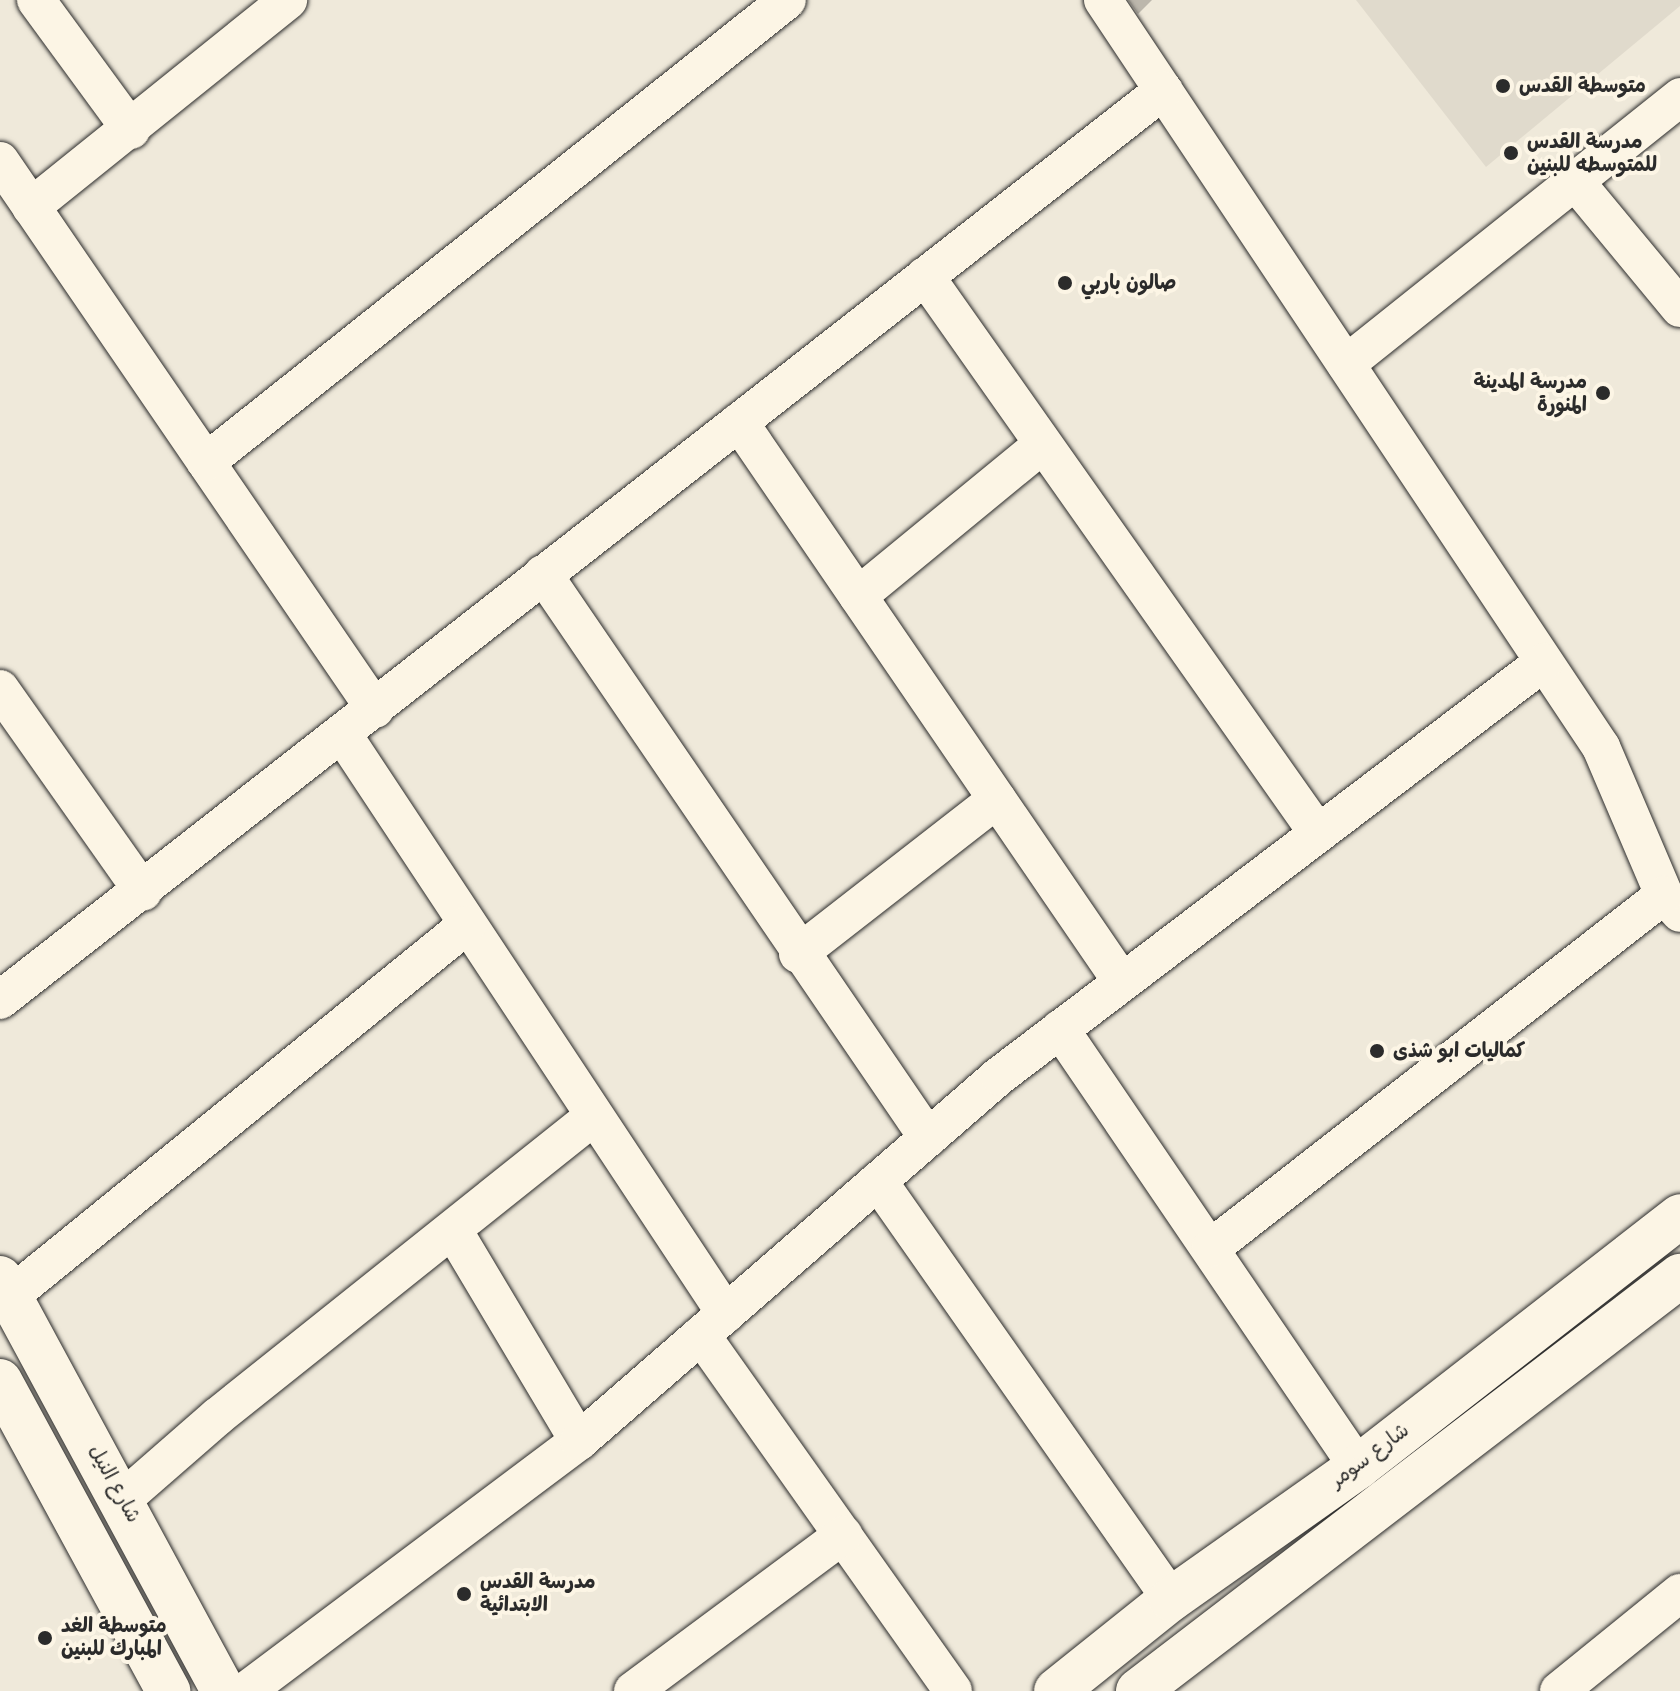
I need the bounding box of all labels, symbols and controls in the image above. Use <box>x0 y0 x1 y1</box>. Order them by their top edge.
place label: متوسطة القدس <box>1519 74 1646 98</box>
marker: متوسطة القدس <box>1494 77 1512 95</box>
place label: مدرسة القدس للمتوسطه للبنين <box>1527 130 1657 177</box>
marker: مدرسة القدس للمتوسطه للبنين <box>1502 144 1520 162</box>
place label: صالون باربي <box>1081 271 1176 295</box>
marker: صالون باربي <box>1056 274 1074 292</box>
place label: مدرسة المدينة المنورة <box>1473 370 1587 417</box>
marker: مدرسة المدينة المنورة <box>1594 384 1612 402</box>
place label: كماليات ابو شذى <box>1393 1039 1525 1063</box>
marker: كماليات ابو شذى <box>1368 1042 1386 1060</box>
street label: شارع سومر <box>1326 1419 1414 1493</box>
street label: شارع النيل <box>83 1441 145 1527</box>
place label: مدرسة القدس الابتدائية <box>480 1570 596 1617</box>
marker: مدرسة القدس الابتدائية <box>455 1585 473 1603</box>
place label: متوسطة الغد المبارك للبنين <box>61 1614 167 1661</box>
marker: متوسطة الغد المبارك للبنين <box>36 1629 54 1647</box>

